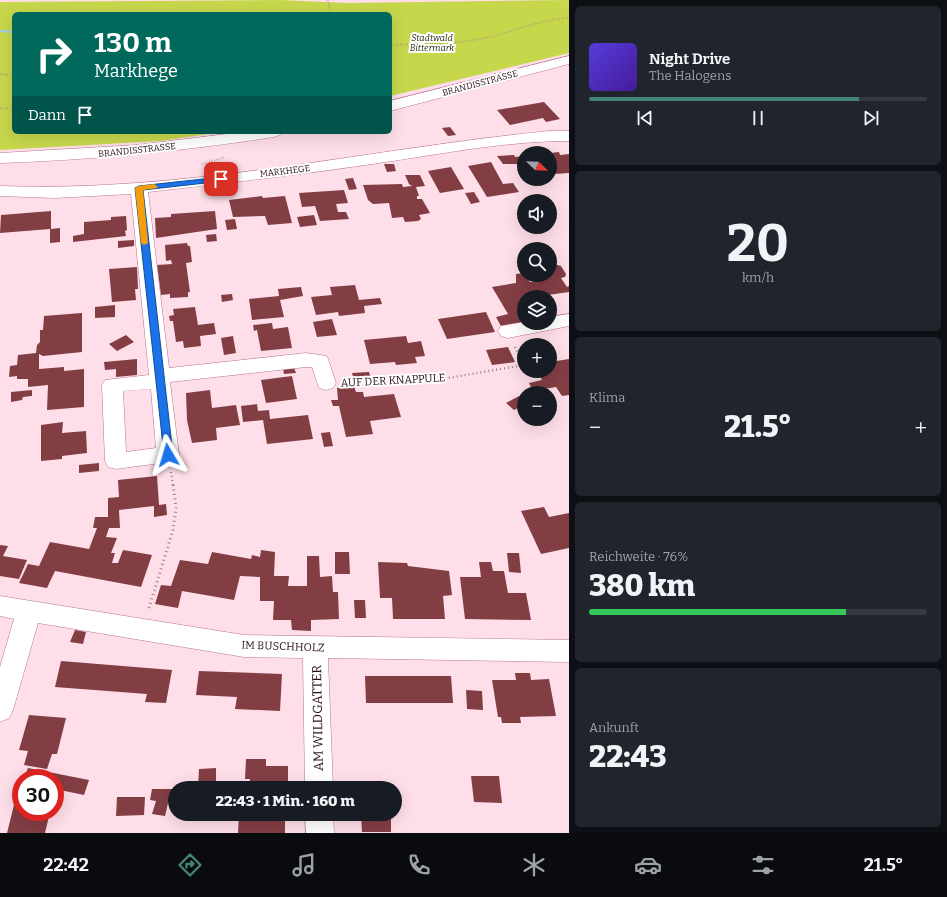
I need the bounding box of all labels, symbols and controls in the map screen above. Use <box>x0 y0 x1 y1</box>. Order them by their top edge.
text: 130 m <box>94 26 172 59</box>
icon: right <box>28 28 80 80</box>
park label: Stadtwald Bittermark <box>410 33 454 53</box>
text: Night Drive <box>649 50 730 68</box>
text: Markhege <box>94 60 178 82</box>
street label: BRANDISSTRASSE <box>441 68 519 98</box>
text: The Halogens <box>649 68 731 83</box>
icon: arrive <box>74 104 96 126</box>
text: Dann <box>28 106 66 124</box>
icon: previous <box>634 107 656 129</box>
icon: pause <box>747 107 769 129</box>
icon: next <box>860 107 882 129</box>
street label: BRANDISSTRASSE <box>98 141 176 159</box>
north arrow <box>517 146 557 186</box>
map controls <box>517 146 557 426</box>
pin <box>204 162 238 196</box>
street label: MARKHEGE <box>259 163 311 179</box>
icon: arrive <box>210 168 232 190</box>
button: sound <box>517 194 557 234</box>
text: 20 <box>727 212 789 275</box>
button: search <box>517 242 557 282</box>
text: km/h <box>742 270 774 285</box>
button: layers <box>517 290 557 330</box>
button: + <box>517 338 557 378</box>
street label: AUF DER KNAPPULE <box>340 371 446 390</box>
button: − <box>517 386 557 426</box>
text: Klima <box>589 390 625 405</box>
text: 21.5° <box>724 409 792 445</box>
text: − <box>589 414 601 441</box>
text: + <box>914 414 927 441</box>
position arrow <box>147 434 189 476</box>
text: Reichweite · 76% <box>589 549 688 564</box>
text: 380 km <box>589 568 695 604</box>
street label: IM BUSCHHOLZ <box>241 639 325 654</box>
street label: AM WILDGATTER <box>309 664 326 771</box>
text: Ankunft <box>589 720 639 735</box>
text: 22:43 <box>589 739 667 775</box>
speed limit sign: 30 <box>12 769 64 821</box>
text: 22:43 · 1 Min. · 160 m <box>216 792 354 810</box>
icon: directions <box>176 851 204 879</box>
icon: music <box>290 851 318 879</box>
icon: phone <box>405 851 433 879</box>
icon: climate <box>520 851 548 879</box>
icon: car <box>634 851 662 879</box>
icon: filters <box>749 851 777 879</box>
text: 22:42 <box>43 854 89 876</box>
text: 21.5° <box>864 854 904 876</box>

